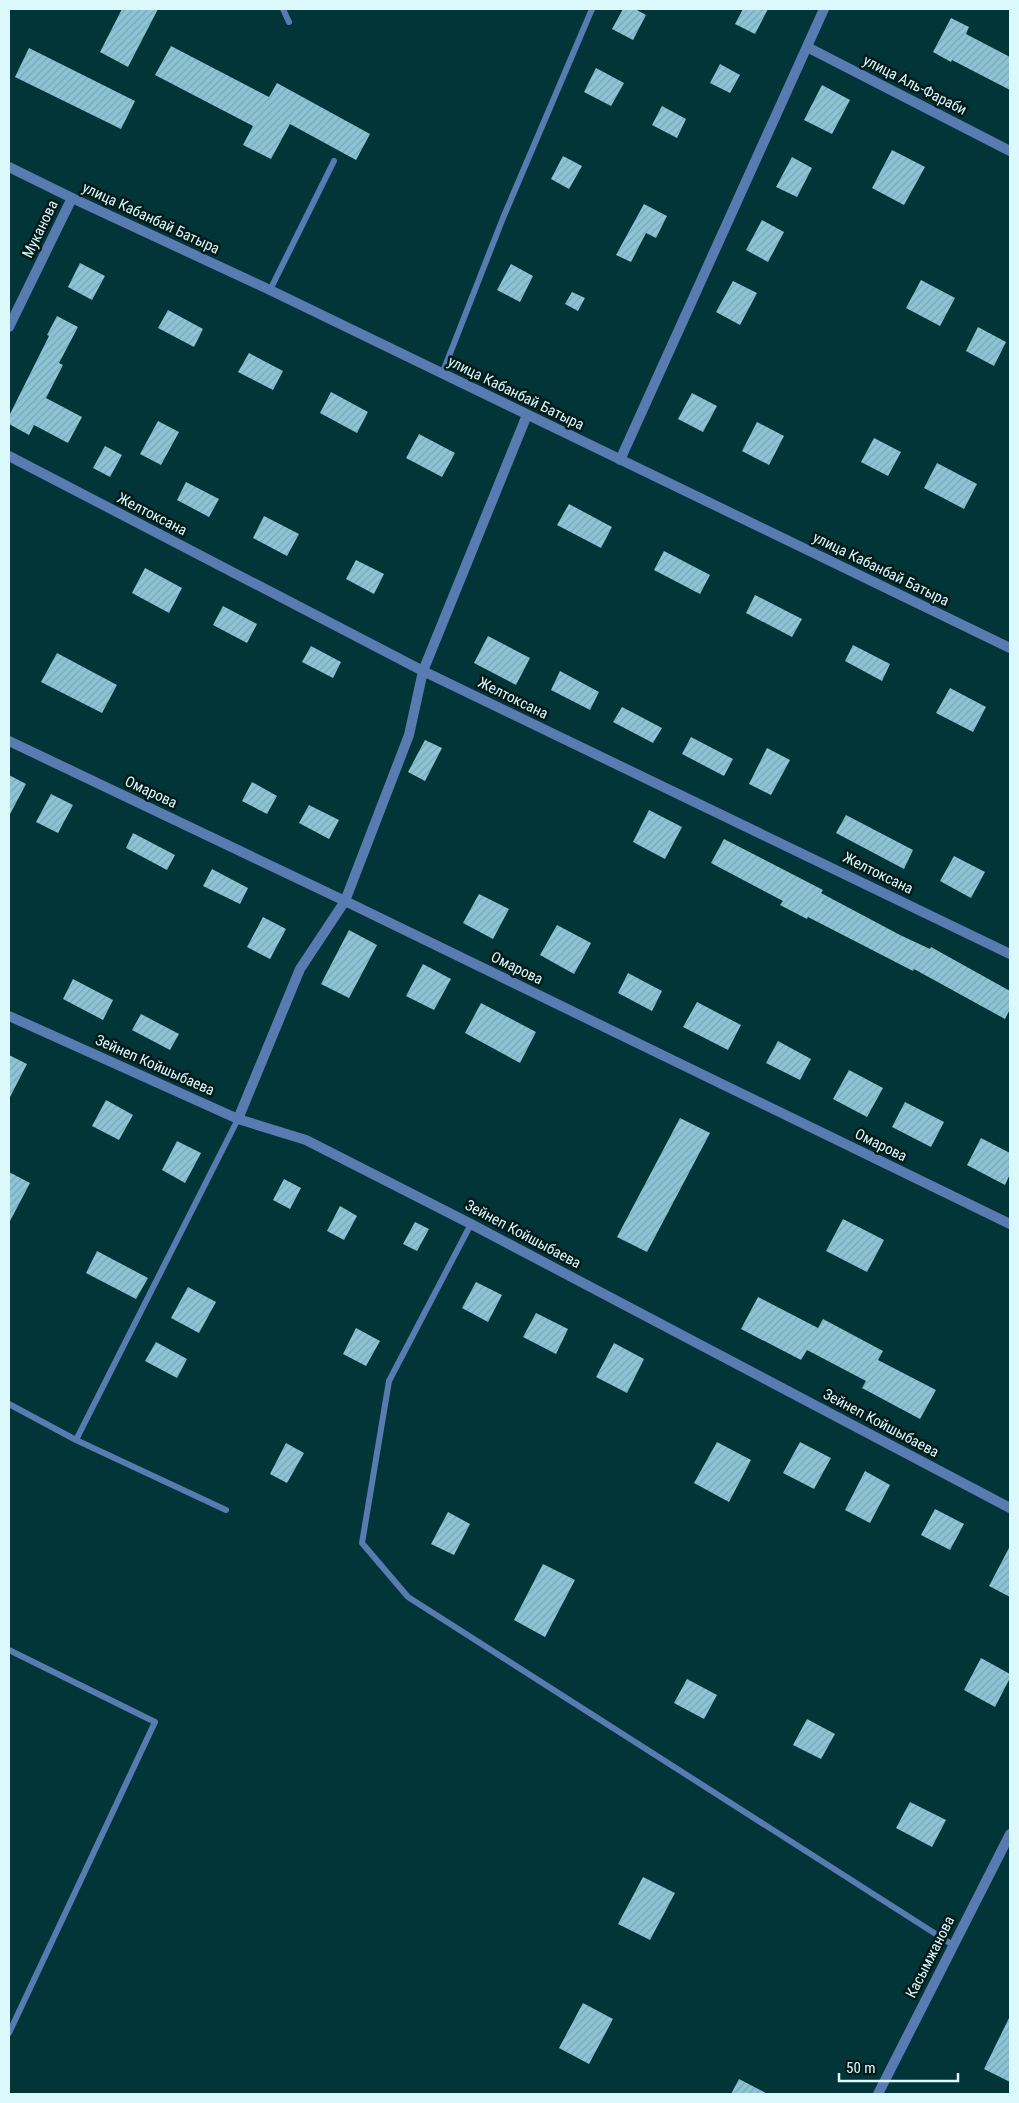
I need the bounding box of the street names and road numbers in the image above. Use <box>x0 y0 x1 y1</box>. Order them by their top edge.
street label: улица Аль-Фараби <box>860 51 970 119</box>
street label: улица Кабанбай Батыра <box>79 178 223 258</box>
street label: Муканова <box>18 197 62 261</box>
street label: улица Кабанбай Батыра <box>445 352 587 434</box>
street label: Желтоксана <box>114 489 190 539</box>
street label: улица Кабанбай Батыра <box>810 528 952 610</box>
street label: Желтоксана <box>475 673 551 723</box>
street label: Омарова <box>122 772 180 812</box>
street label: Желтоксана <box>840 848 916 898</box>
street label: Омарова <box>488 948 546 988</box>
street label: Зейнеп Койшыбаева <box>93 1031 217 1099</box>
street label: Омарова <box>852 1125 910 1165</box>
street label: Зейнеп Койшыбаева <box>462 1196 584 1272</box>
street label: Зейнеп Койшыбаева <box>820 1385 942 1461</box>
street label: Касымжанова <box>902 1913 958 2001</box>

